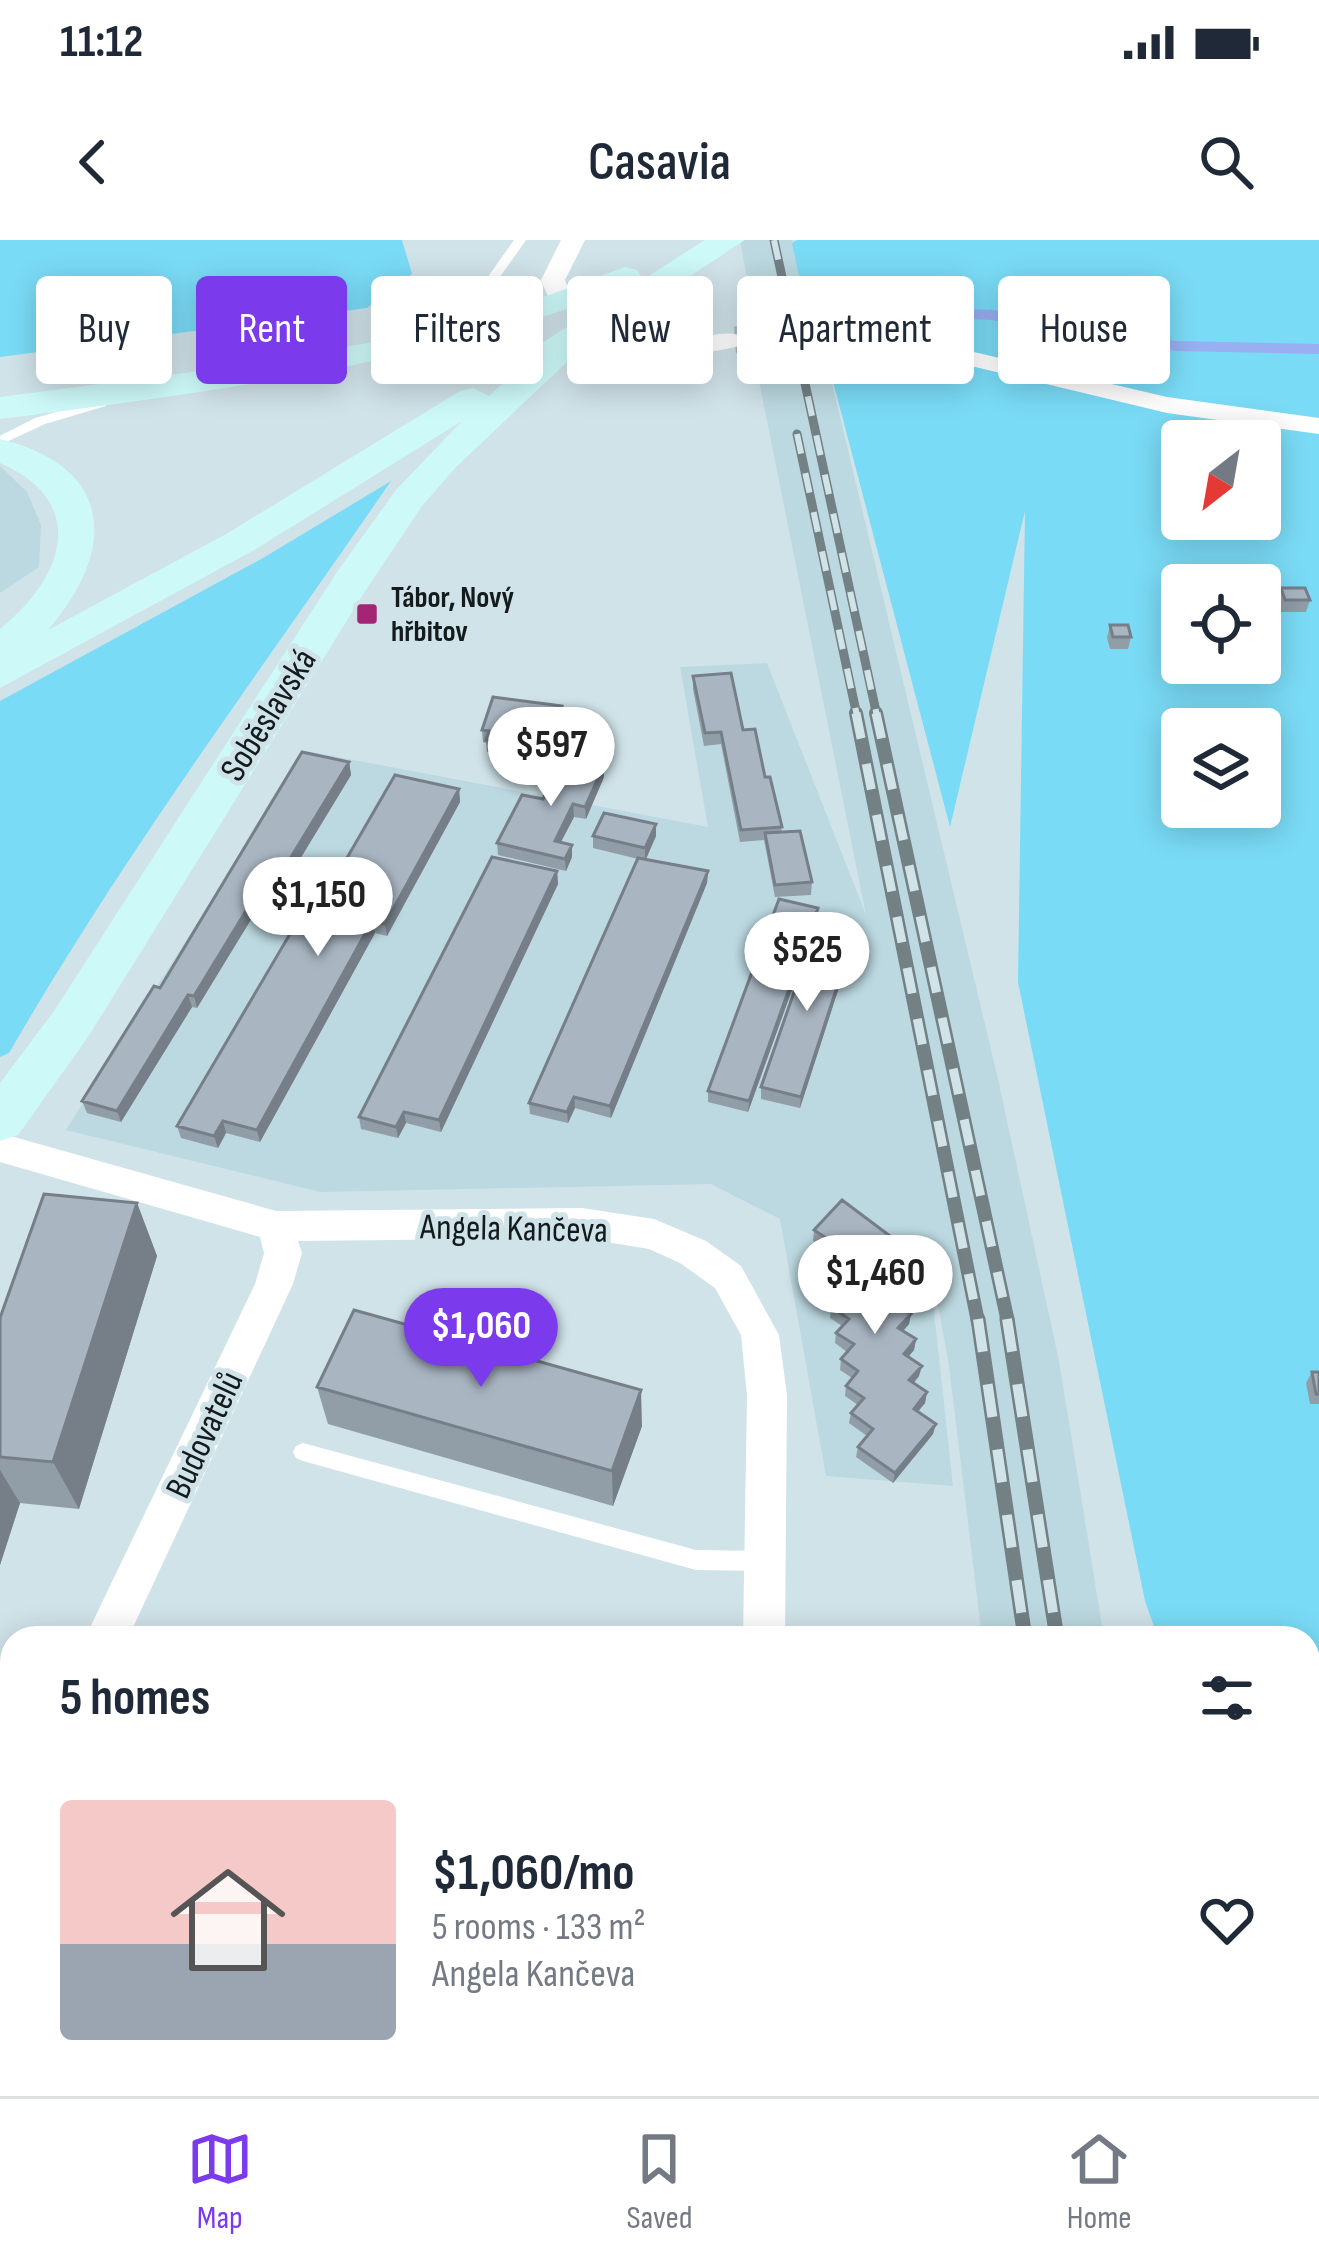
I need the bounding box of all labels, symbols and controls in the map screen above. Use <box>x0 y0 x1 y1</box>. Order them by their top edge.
text: 11:12 <box>60 15 143 70</box>
icon: back <box>60 129 126 195</box>
icon: search <box>1193 129 1259 195</box>
text: Casavia <box>588 130 731 195</box>
chip: Buy <box>36 276 172 384</box>
chip: Rent <box>196 276 347 384</box>
chip: Filters <box>371 276 543 384</box>
chip: New <box>567 276 713 384</box>
chip: Apartment <box>737 276 974 384</box>
chip: House <box>998 276 1170 384</box>
north arrow <box>1161 420 1281 540</box>
map controls <box>1161 420 1281 828</box>
button: locate <box>1161 564 1281 684</box>
place label: Tábor, Nový hřbitov <box>391 580 515 650</box>
marker: Tábor, Nový hřbitov <box>354 601 380 627</box>
street label: Soběslavská <box>212 641 326 789</box>
pin: $597 <box>480 707 622 809</box>
button: layers <box>1161 708 1281 828</box>
text: $597 <box>515 722 587 769</box>
pin: $1,150 <box>220 857 416 959</box>
text: $1,150 <box>270 872 366 919</box>
pin: $525 <box>736 912 878 1014</box>
text: $525 <box>771 927 843 974</box>
street label: Angela Kančeva <box>419 1206 608 1253</box>
pin: $1,460 <box>777 1235 973 1337</box>
text: $1,460 <box>825 1250 925 1297</box>
pin: $1,060 <box>383 1288 579 1390</box>
text: $1,060 <box>431 1303 531 1350</box>
street label: Budovatelů <box>157 1365 253 1505</box>
icon: filters <box>1194 1665 1260 1731</box>
text: 5 homes <box>60 1668 210 1729</box>
text: $1,060/mo <box>432 1843 635 1904</box>
icon: home <box>156 1848 300 1992</box>
icon: heart <box>1194 1887 1260 1953</box>
text: 5 rooms · 133 m² <box>432 1904 646 1951</box>
text: Angela Kančeva <box>432 1951 635 1998</box>
tab: Map <box>187 2126 253 2238</box>
tab: Saved <box>626 2126 693 2238</box>
tab: Home <box>1066 2126 1132 2238</box>

